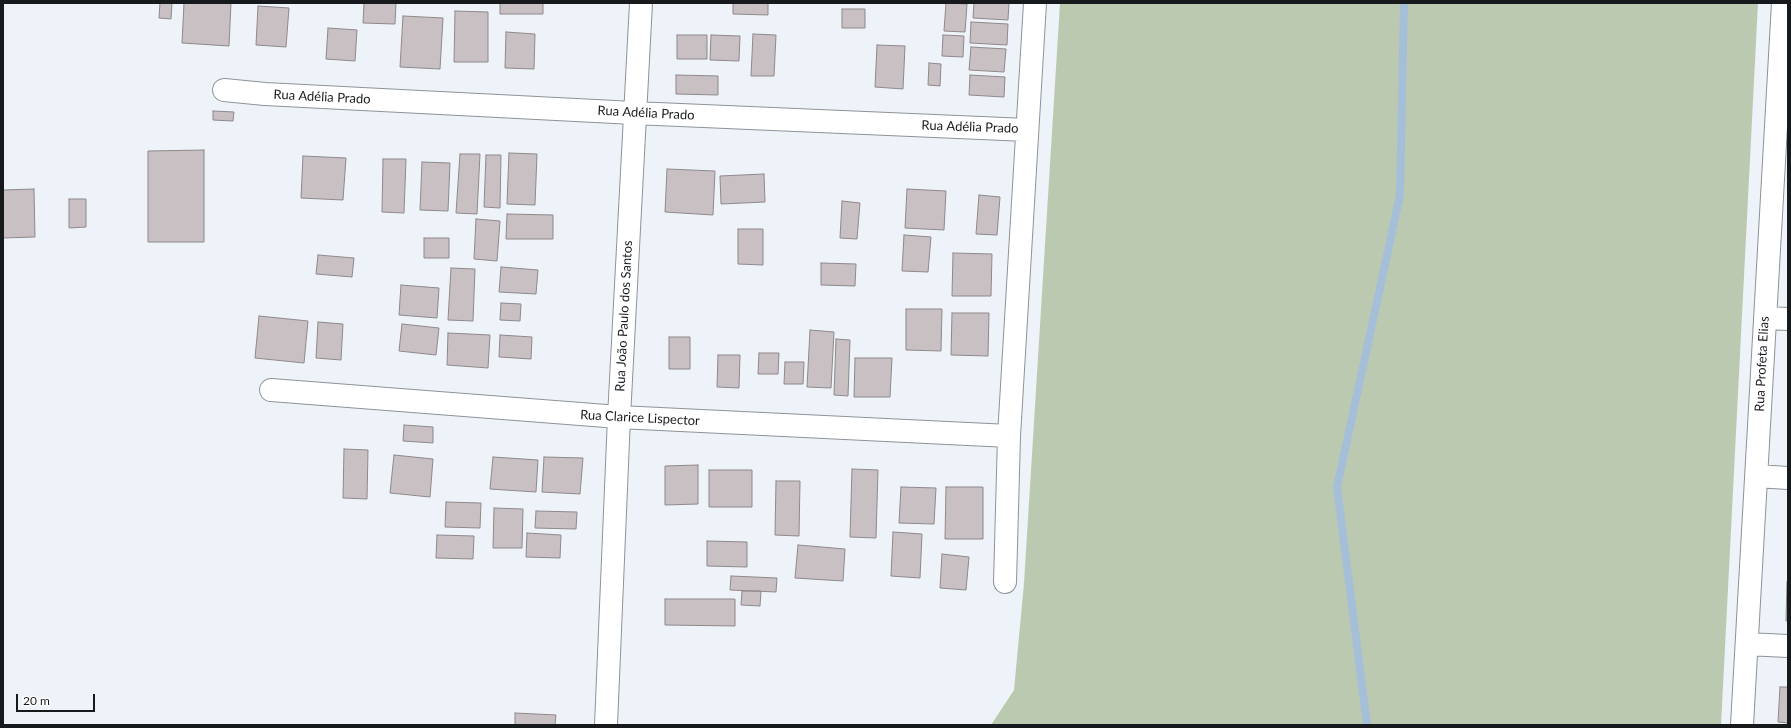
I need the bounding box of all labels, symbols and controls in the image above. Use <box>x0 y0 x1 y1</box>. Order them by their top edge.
street label: Rua Adélia Prado <box>273 87 371 107</box>
street label: Rua Adélia Prado <box>597 103 695 123</box>
street label: Rua Adélia Prado <box>921 118 1019 136</box>
street label: Rua João Paulo dos Santos <box>612 240 636 392</box>
street label: Rua Profeta Elias <box>1752 316 1772 412</box>
street label: Rua Clarice Lispector <box>580 407 700 429</box>
scale bar <box>18 686 97 712</box>
text: 20 m <box>23 693 50 708</box>

